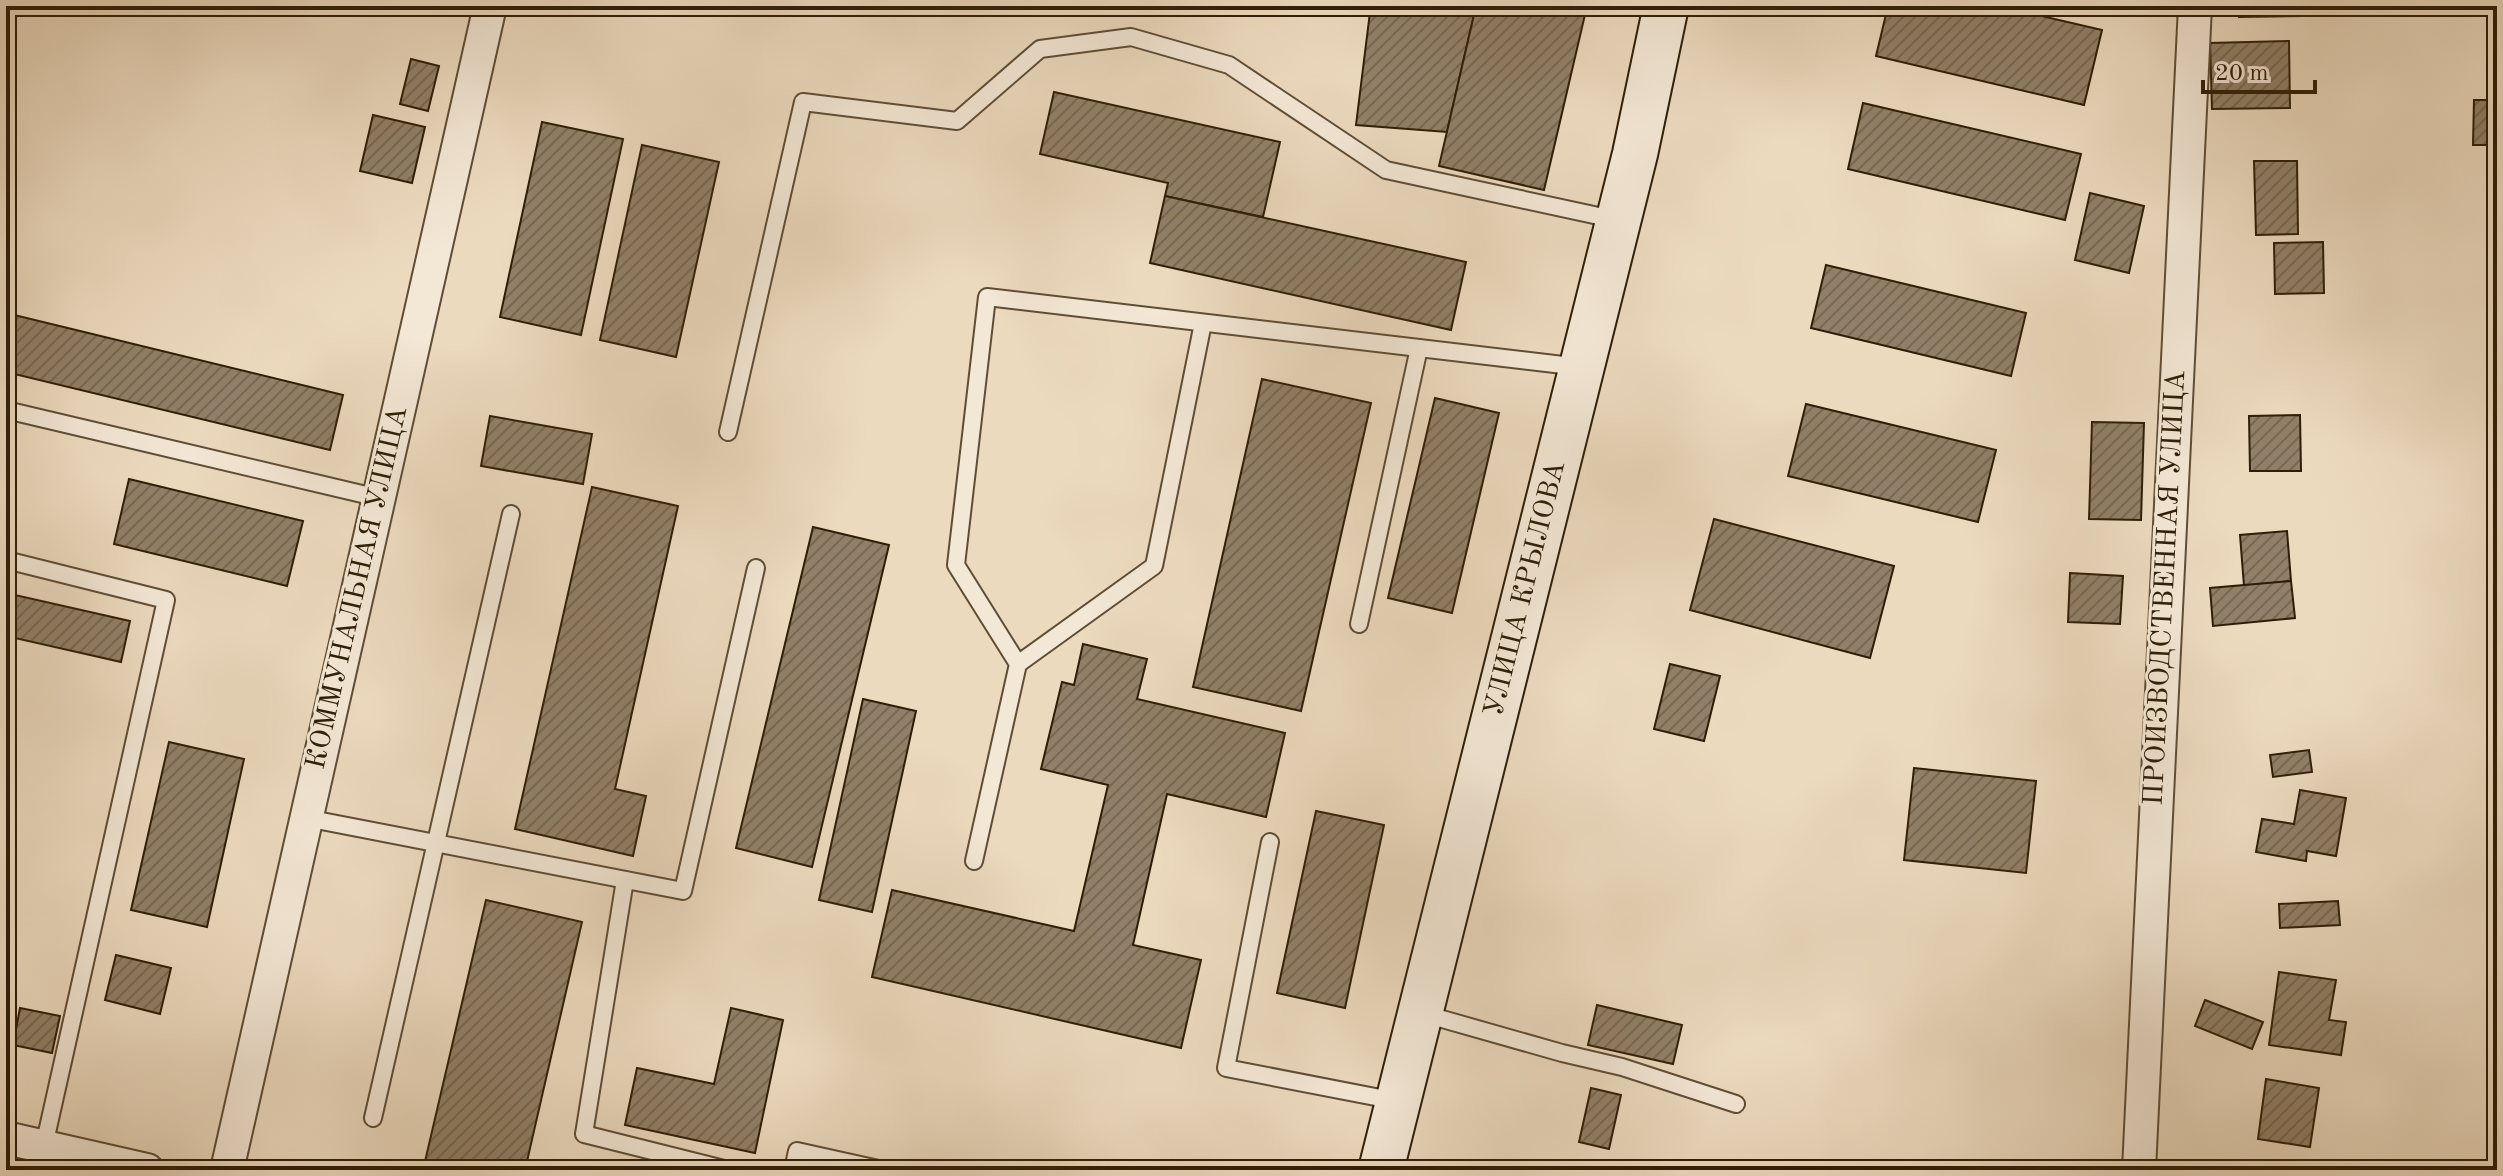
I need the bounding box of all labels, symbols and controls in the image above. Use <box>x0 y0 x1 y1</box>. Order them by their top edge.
scale bar <box>2203 44 2315 94</box>
text: 20 m <box>2215 62 2269 86</box>
street label: ПРОИЗВОДСТВЕННАЯ УЛИЦА <box>2141 370 2191 806</box>
street label: КОММУНАЛЬНАЯ УЛИЦА <box>303 404 413 772</box>
street label: УЛИЦА КРЫЛОВА <box>1481 458 1571 720</box>

